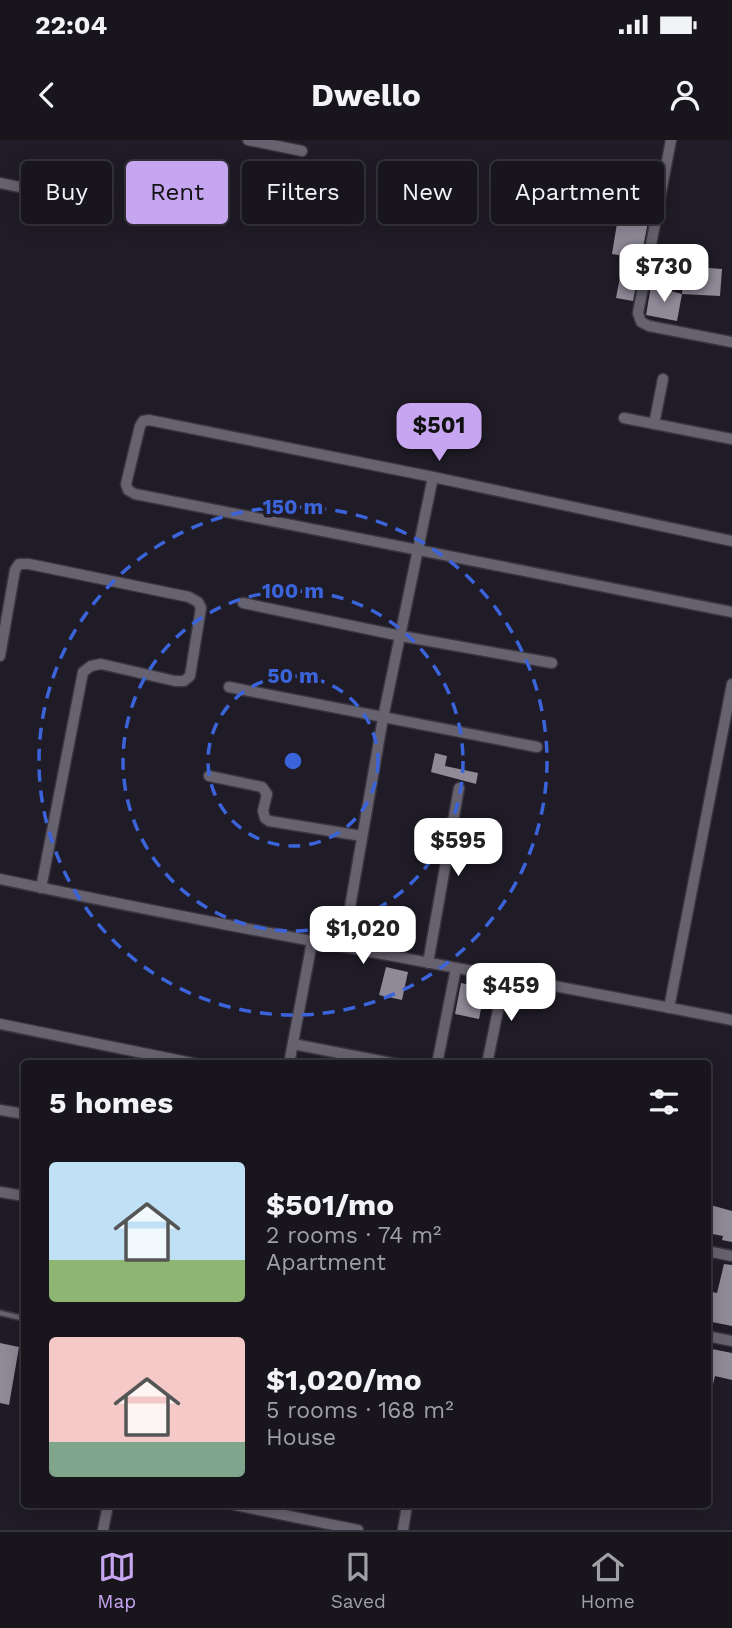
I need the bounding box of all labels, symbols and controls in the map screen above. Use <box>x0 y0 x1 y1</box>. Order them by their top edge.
text: 22:04 <box>35 10 107 40</box>
icon: back <box>28 76 66 114</box>
text: Dwello <box>311 76 421 114</box>
icon: person <box>666 76 704 114</box>
chip: Buy <box>21 161 112 224</box>
chip: Rent <box>126 161 228 224</box>
chip: Filters <box>242 161 364 224</box>
chip: New <box>378 161 477 224</box>
chip: Apartment <box>491 161 664 224</box>
pin: $730 <box>623 244 705 304</box>
text: $730 <box>635 253 693 280</box>
pin: $501 <box>398 404 480 463</box>
text: $501 <box>413 412 465 439</box>
text: 150 m <box>263 494 323 519</box>
text: 100 m <box>262 578 324 603</box>
text: 50 m <box>267 663 319 688</box>
centre of rings <box>281 749 305 773</box>
pin: $595 <box>417 818 499 878</box>
text: $595 <box>430 827 486 854</box>
pin: $1,020 <box>306 906 420 966</box>
text: $1,020 <box>326 915 400 942</box>
pin: $459 <box>470 964 552 1023</box>
text: $459 <box>482 972 540 999</box>
icon: filters <box>645 1083 683 1121</box>
text: 5 homes <box>49 1085 173 1120</box>
text: $501/mo <box>266 1187 394 1222</box>
icon: home <box>105 1190 189 1274</box>
text: 2 rooms · 74 m² <box>266 1222 441 1249</box>
text: Apartment <box>266 1249 386 1276</box>
text: $1,020/mo <box>266 1362 422 1397</box>
icon: home <box>105 1365 189 1449</box>
text: 5 rooms · 168 m² <box>266 1397 454 1424</box>
text: House <box>266 1424 336 1451</box>
tab: Map <box>97 1548 136 1613</box>
tab: Saved <box>331 1548 386 1613</box>
tab: Home <box>580 1548 635 1613</box>

